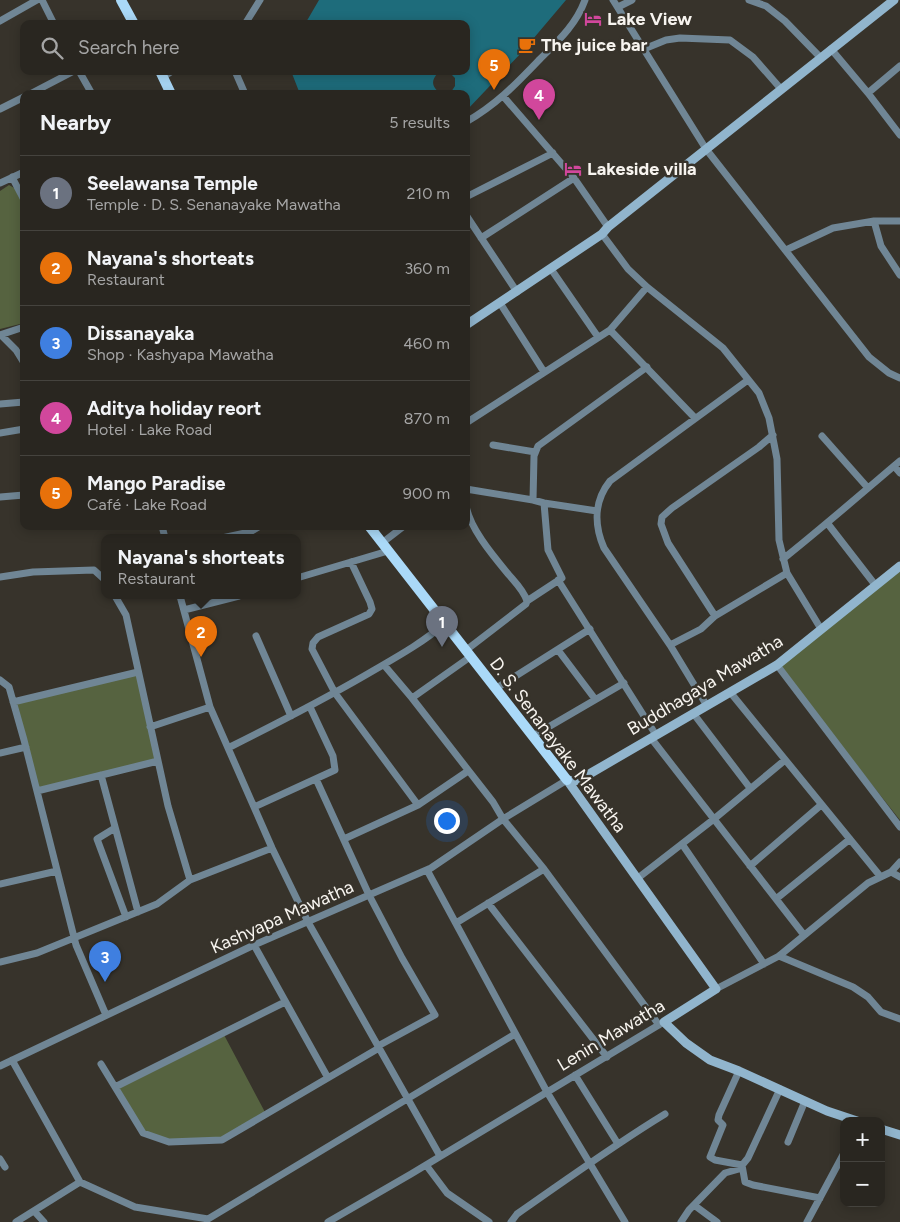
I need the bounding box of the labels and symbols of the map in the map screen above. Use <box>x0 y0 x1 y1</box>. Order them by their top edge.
place label: Lake View <box>607 8 692 30</box>
hotel icon: Lake View <box>583 9 603 29</box>
place label: The juice bar <box>541 34 648 56</box>
cafe icon: The juice bar <box>517 35 537 55</box>
pin: 5 <box>478 49 510 90</box>
pin: 4 <box>523 79 555 120</box>
place label: Lakeside villa <box>587 158 697 180</box>
hotel icon: Lakeside villa <box>563 159 583 179</box>
pin: 1 <box>426 606 458 647</box>
pin: 2 <box>185 616 217 657</box>
street label: Buddhagaya Mawatha <box>623 630 787 740</box>
street label: D. S. Senanayake Mawatha <box>485 653 631 837</box>
your location <box>434 808 460 834</box>
street label: Kashyapa Mawatha <box>207 876 357 958</box>
pin: 3 <box>89 941 121 982</box>
street label: Lenin Mawatha <box>553 994 669 1076</box>

